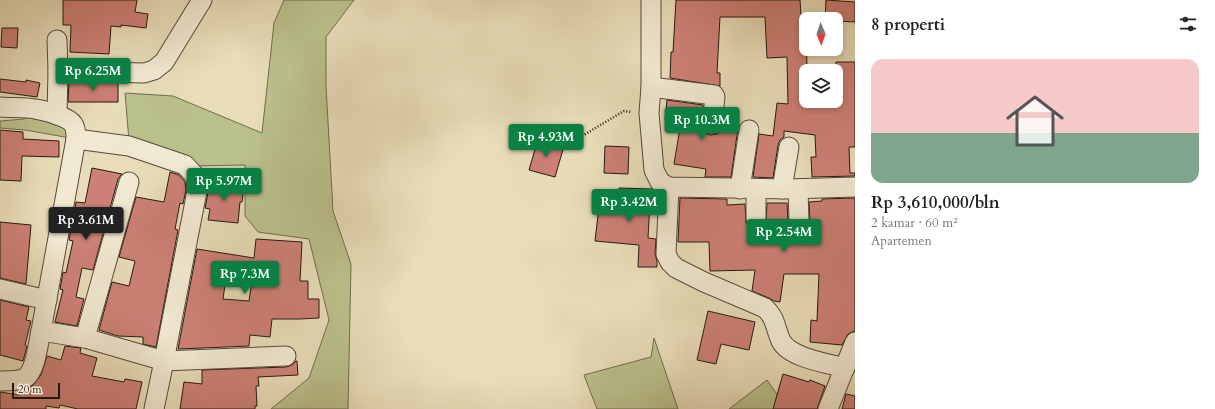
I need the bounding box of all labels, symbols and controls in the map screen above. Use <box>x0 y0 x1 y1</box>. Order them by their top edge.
north arrow <box>799 12 843 56</box>
map controls <box>799 12 843 108</box>
text: 8 properti <box>871 13 945 36</box>
icon: filters <box>1177 13 1199 35</box>
pin: Rp 6.25M <box>52 58 134 92</box>
text: Rp 6.25M <box>65 62 121 80</box>
button: layers <box>799 64 843 108</box>
icon: home <box>999 85 1071 157</box>
pin: Rp 10.3M <box>661 107 743 141</box>
text: Rp 10.3M <box>674 111 730 129</box>
pin: Rp 4.93M <box>505 124 587 158</box>
text: Rp 4.93M <box>518 128 574 146</box>
pin: Rp 5.97M <box>183 168 265 202</box>
text: Rp 5.97M <box>196 172 252 190</box>
pin: Rp 3.42M <box>588 189 670 223</box>
text: Rp 3,610,000/bln <box>871 191 1000 214</box>
text: Rp 3.42M <box>601 193 657 211</box>
pin: Rp 3.61M <box>45 207 127 241</box>
text: Rp 3.61M <box>58 211 114 229</box>
text: 2 kamar · 60 m² <box>871 214 958 232</box>
pin: Rp 2.54M <box>743 219 825 253</box>
text: Rp 2.54M <box>756 223 812 241</box>
text: Apartemen <box>871 232 932 250</box>
pin: Rp 7.3M <box>208 261 282 295</box>
text: Rp 7.3M <box>220 265 270 283</box>
scale bar <box>12 381 60 400</box>
text: 20 m <box>18 382 42 397</box>

